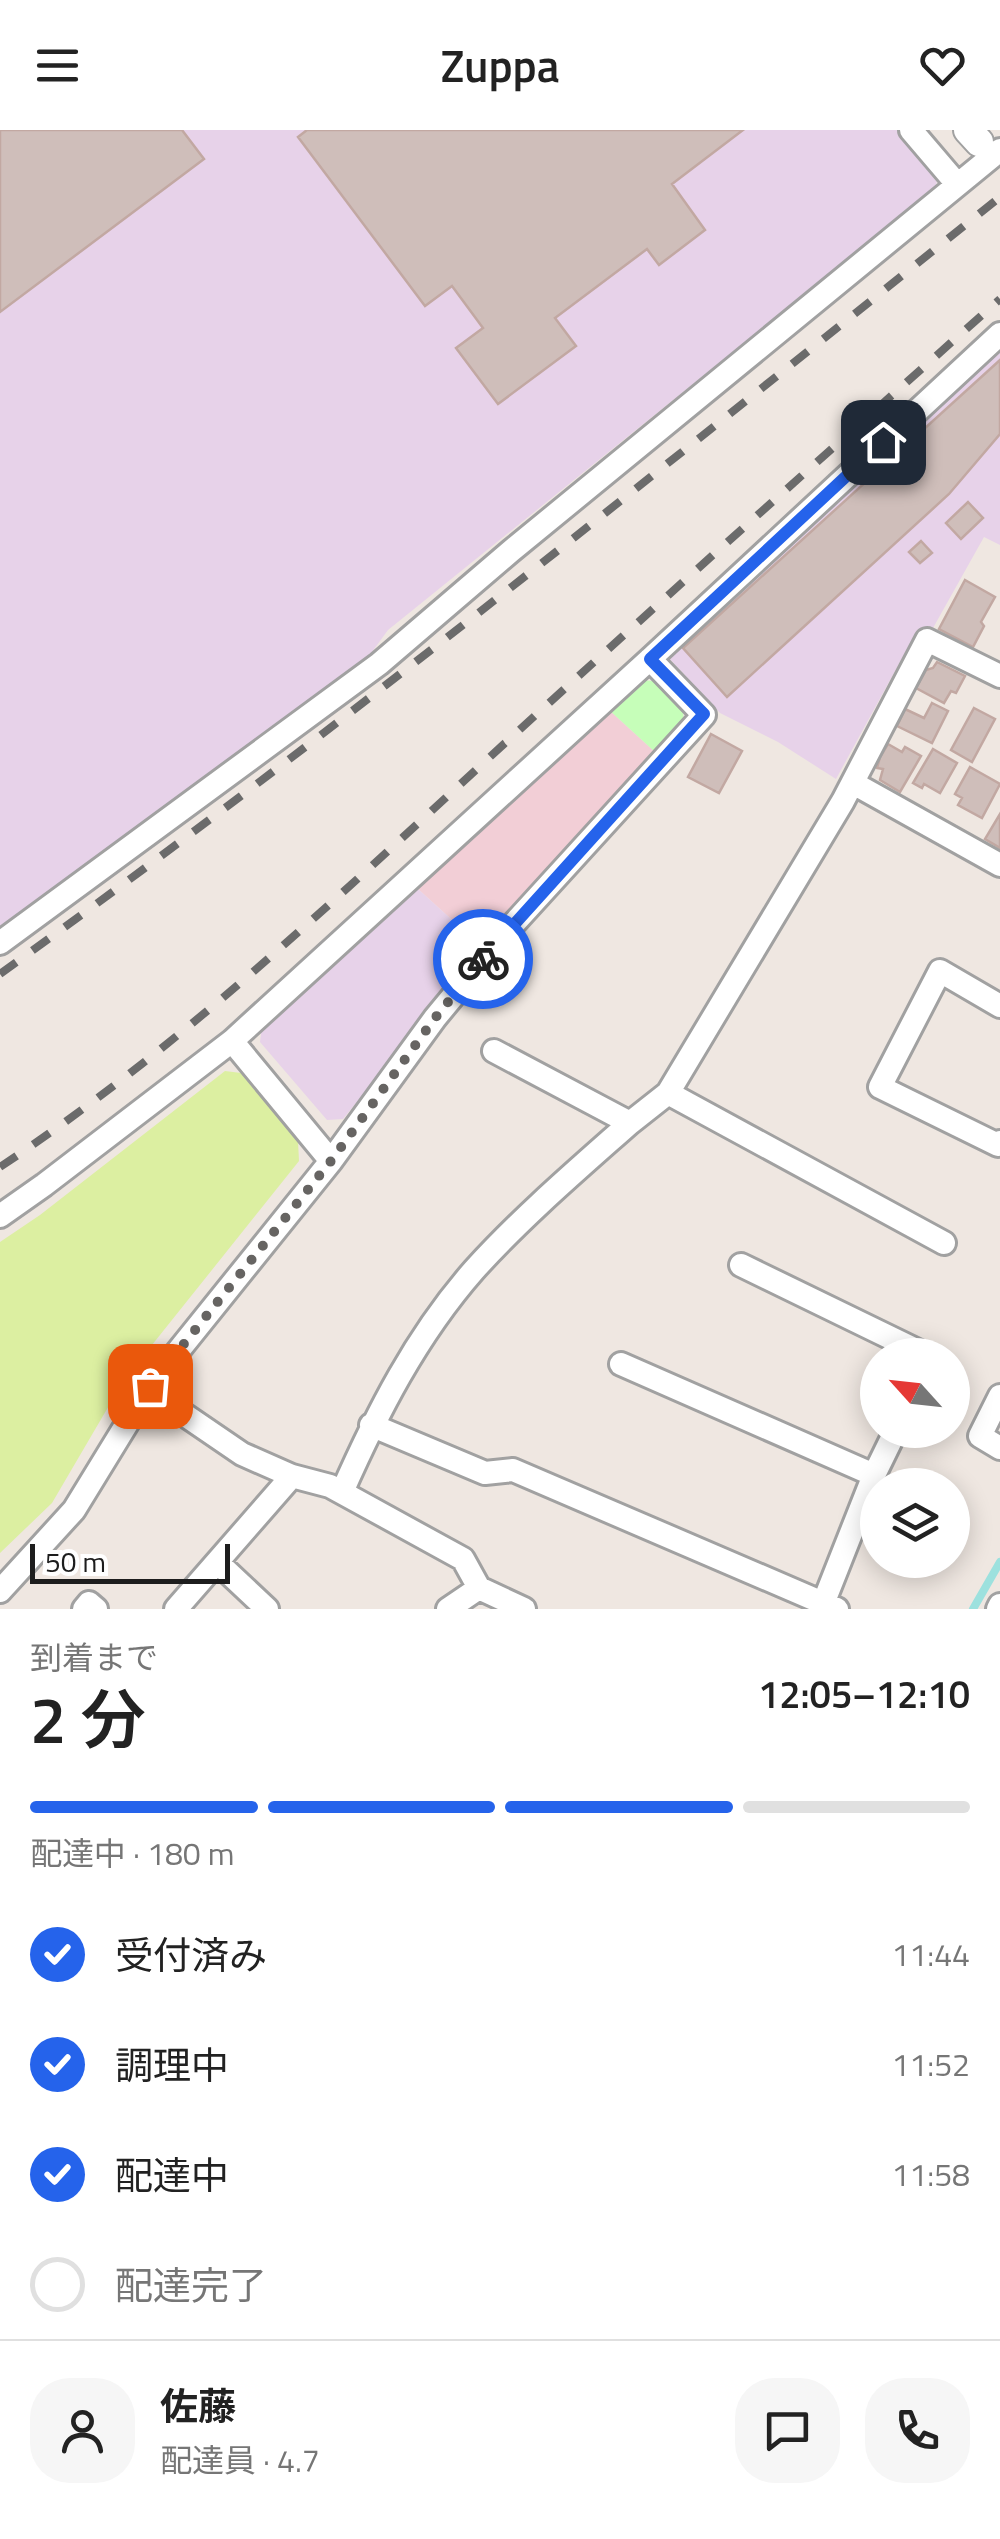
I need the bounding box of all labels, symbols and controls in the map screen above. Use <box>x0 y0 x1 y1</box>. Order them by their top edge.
text: Zuppa <box>440 31 560 99</box>
icon: menu <box>30 38 85 93</box>
icon: heart <box>915 38 970 93</box>
pin <box>841 400 926 485</box>
icon: home <box>856 415 911 470</box>
courier <box>433 909 533 1009</box>
icon: bike <box>456 932 511 987</box>
north arrow <box>860 1338 970 1448</box>
map controls <box>860 1338 970 1578</box>
pin <box>108 1344 193 1429</box>
icon: bag <box>123 1359 178 1414</box>
button: layers <box>860 1468 970 1578</box>
scale bar <box>30 1539 230 1584</box>
text: 50 m <box>45 1540 106 1583</box>
text: 到着まで <box>30 1633 158 1681</box>
text: 12:05–12:10 <box>758 1665 970 1723</box>
text: 2 分 <box>30 1669 146 1768</box>
text: 配達中 · 180 m <box>30 1829 235 1877</box>
text: 受付済み <box>115 1926 267 1984</box>
icon: check <box>30 1927 85 1982</box>
text: 11:44 <box>891 1930 970 1978</box>
text: 調理中 <box>115 2036 229 2094</box>
icon: check <box>30 2037 85 2092</box>
text: 11:52 <box>891 2040 970 2088</box>
text: 配達中 <box>115 2146 229 2204</box>
icon: check <box>30 2147 85 2202</box>
text: 11:58 <box>891 2150 970 2198</box>
text: 配達完了 <box>115 2256 267 2314</box>
text: 佐藤 <box>160 2377 236 2435</box>
button: person <box>30 2378 135 2483</box>
button: chat <box>735 2378 840 2483</box>
button: phone <box>865 2378 970 2483</box>
text: 配達員 · 4.7 <box>160 2436 320 2484</box>

